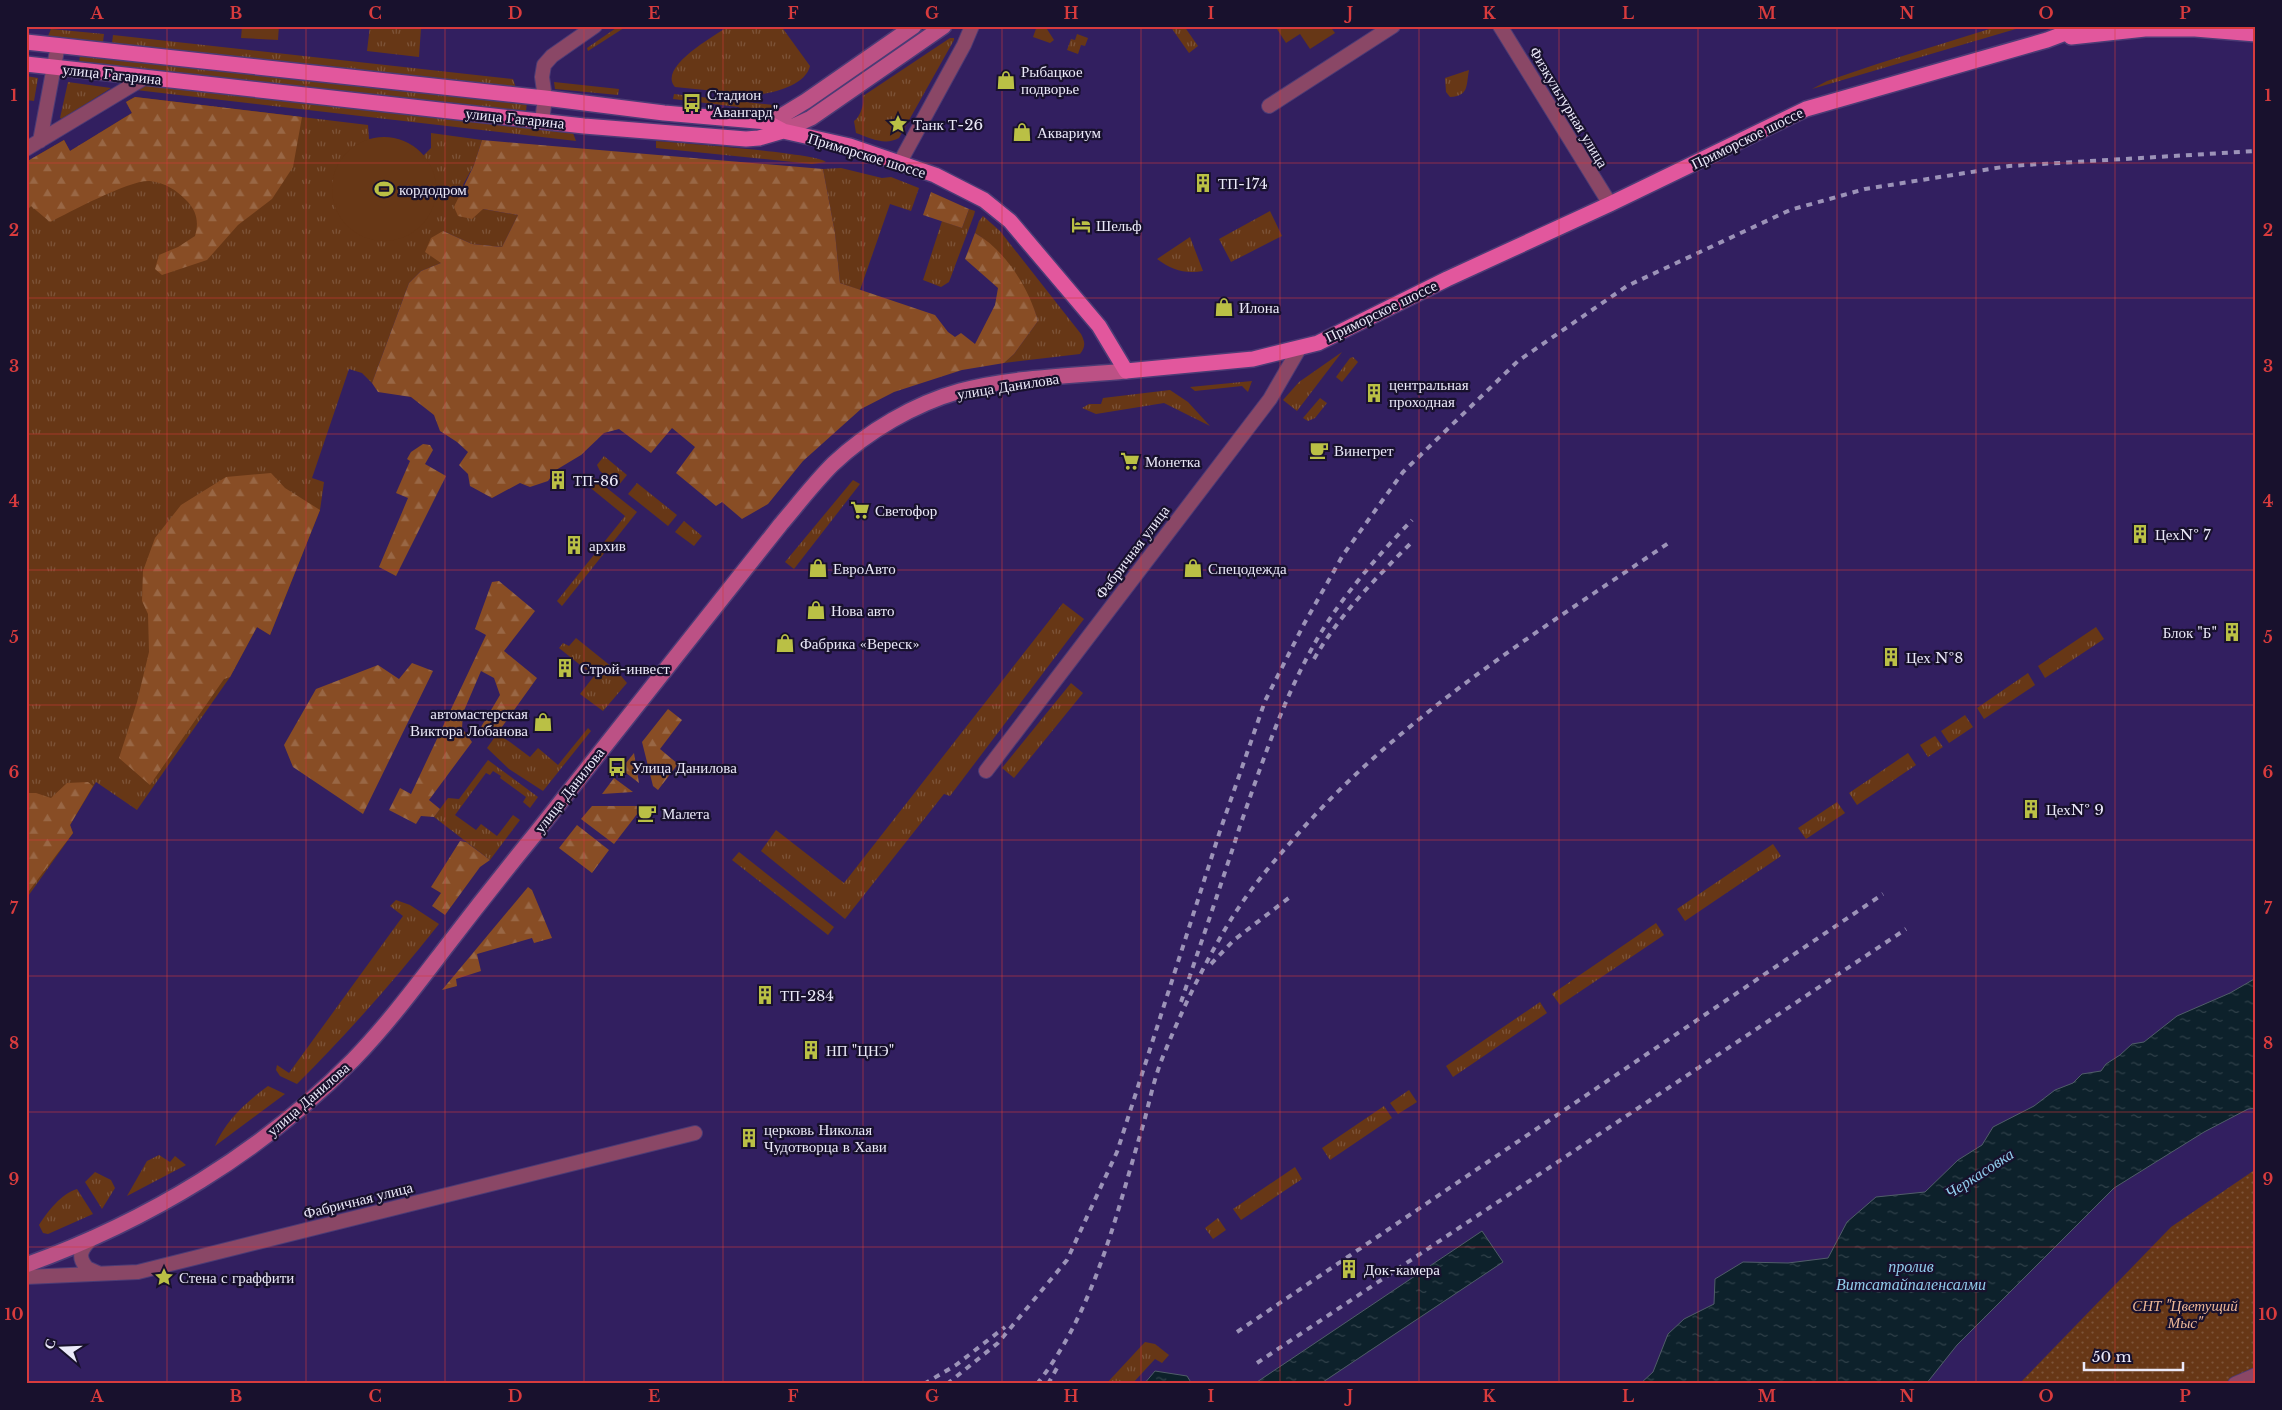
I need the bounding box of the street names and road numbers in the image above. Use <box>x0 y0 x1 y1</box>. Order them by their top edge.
street label: Физкультурная улица <box>1525 43 1613 171</box>
street label: улица Гагарина <box>62 59 163 89</box>
street label: улица Гагарина <box>465 103 566 133</box>
street label: Приморское шоссе <box>1688 103 1806 173</box>
street label: Приморское шоссе <box>806 128 929 182</box>
street label: Приморское шоссе <box>1322 276 1440 346</box>
street label: улица Данилова <box>956 369 1061 403</box>
street label: Фабричная улица <box>1091 501 1174 602</box>
street label: улица Данилова <box>530 743 608 836</box>
street label: улица Данилова <box>263 1058 353 1140</box>
street label: Фабричная улица <box>301 1177 415 1223</box>

